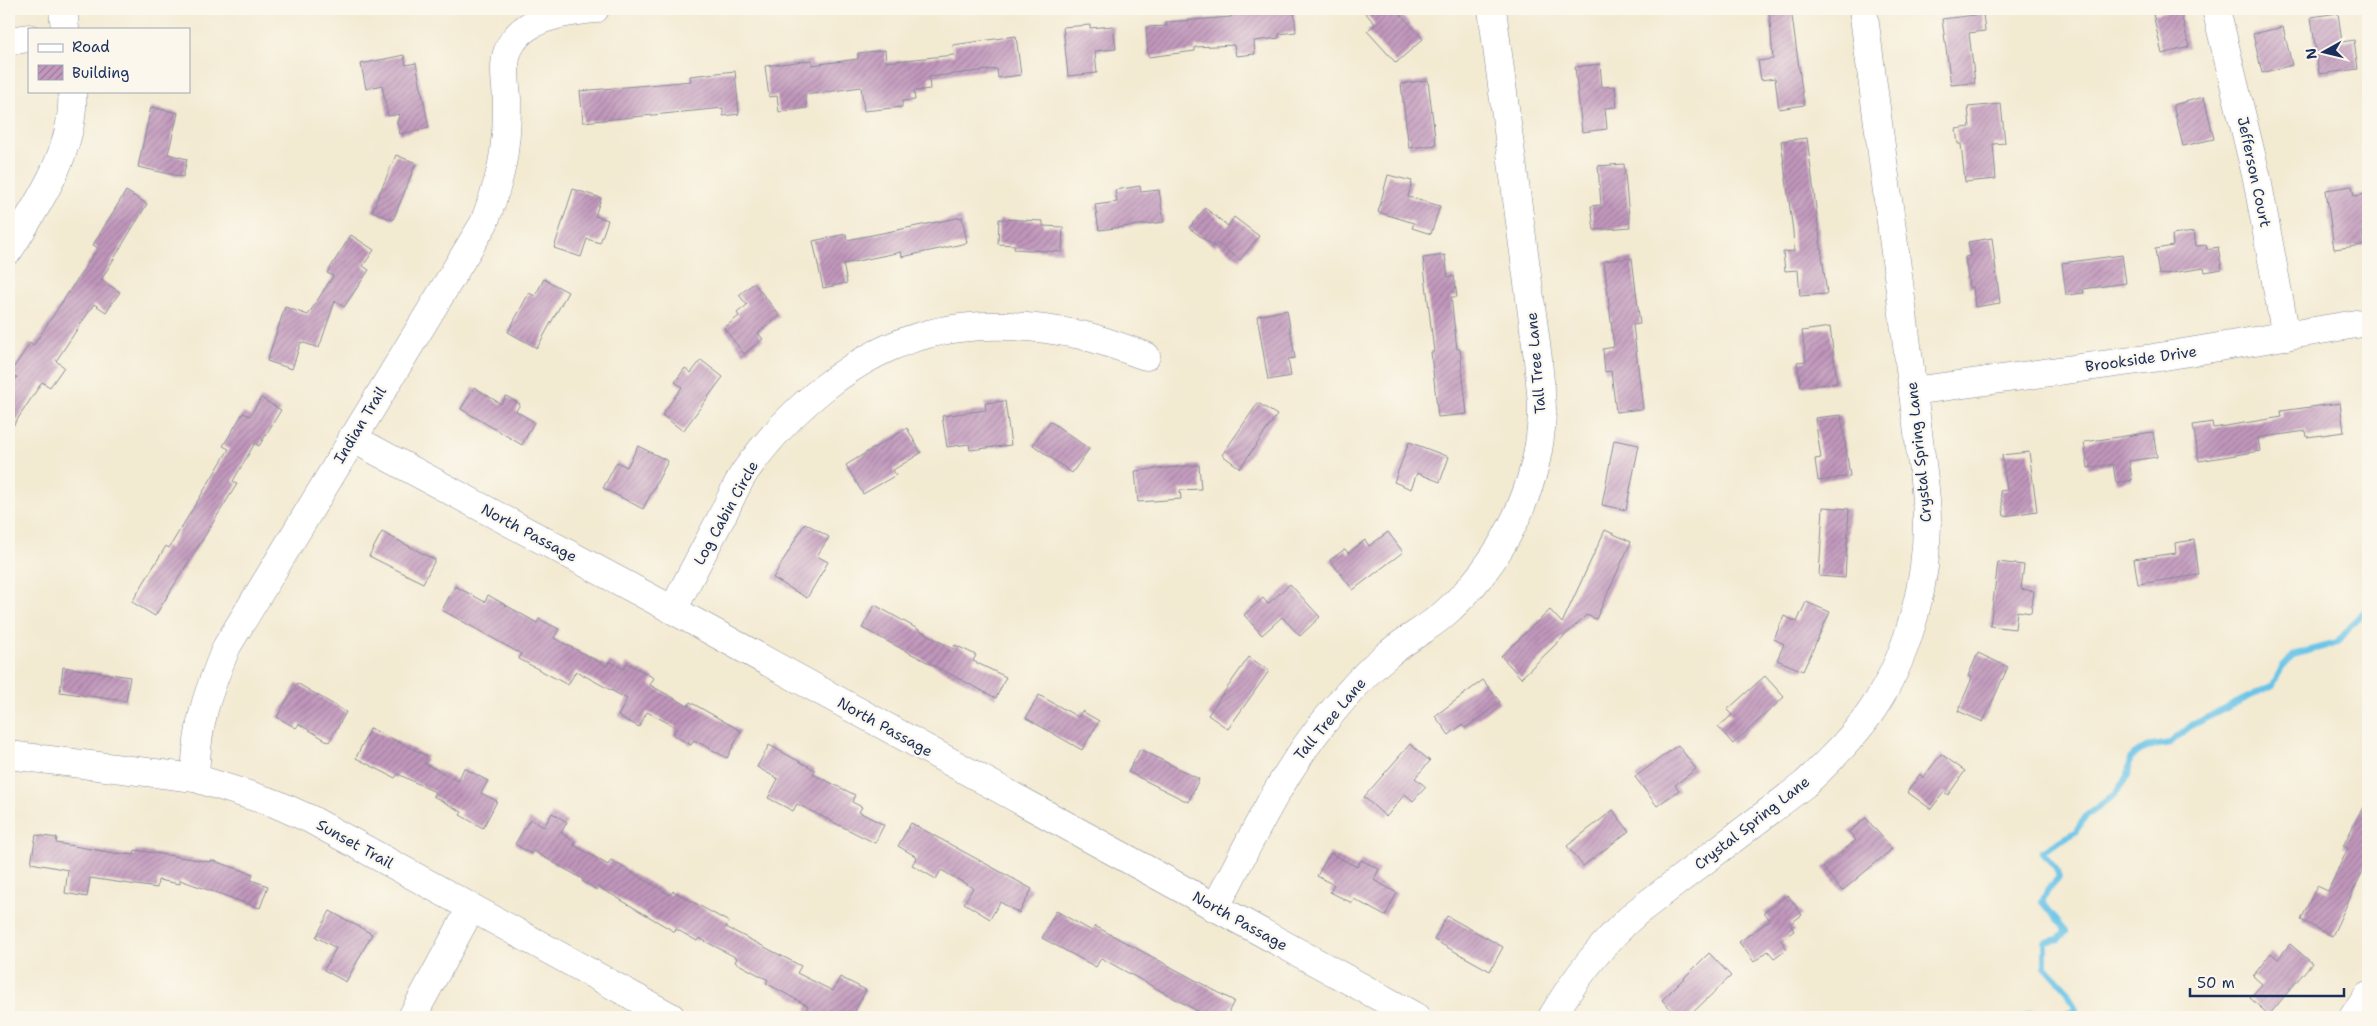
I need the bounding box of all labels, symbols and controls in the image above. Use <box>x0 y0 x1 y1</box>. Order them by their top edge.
legend <box>28 28 190 92</box>
north arrow <box>2300 28 2350 78</box>
text: Road <box>72 37 110 57</box>
text: N <box>2301 47 2321 61</box>
text: Building <box>72 63 129 83</box>
street label: Jefferson Court <box>2233 115 2275 229</box>
street label: Tall Tree Lane <box>1522 311 1550 415</box>
street label: Brookside Drive <box>2084 341 2198 377</box>
street label: Crystal Spring Lane <box>1902 381 1936 523</box>
street label: Indian Trail <box>329 383 391 467</box>
street label: Log Cabin Circle <box>689 457 763 569</box>
street label: North Passage <box>478 499 580 567</box>
street label: Tall Tree Lane <box>1290 674 1370 764</box>
street label: North Passage <box>834 693 936 761</box>
street label: Crystal Spring Lane <box>1690 772 1814 874</box>
street label: Sunset Trail <box>313 815 397 874</box>
street label: North Passage <box>1189 887 1291 955</box>
scale bar <box>2190 966 2343 998</box>
text: 50 m <box>2197 973 2235 993</box>

